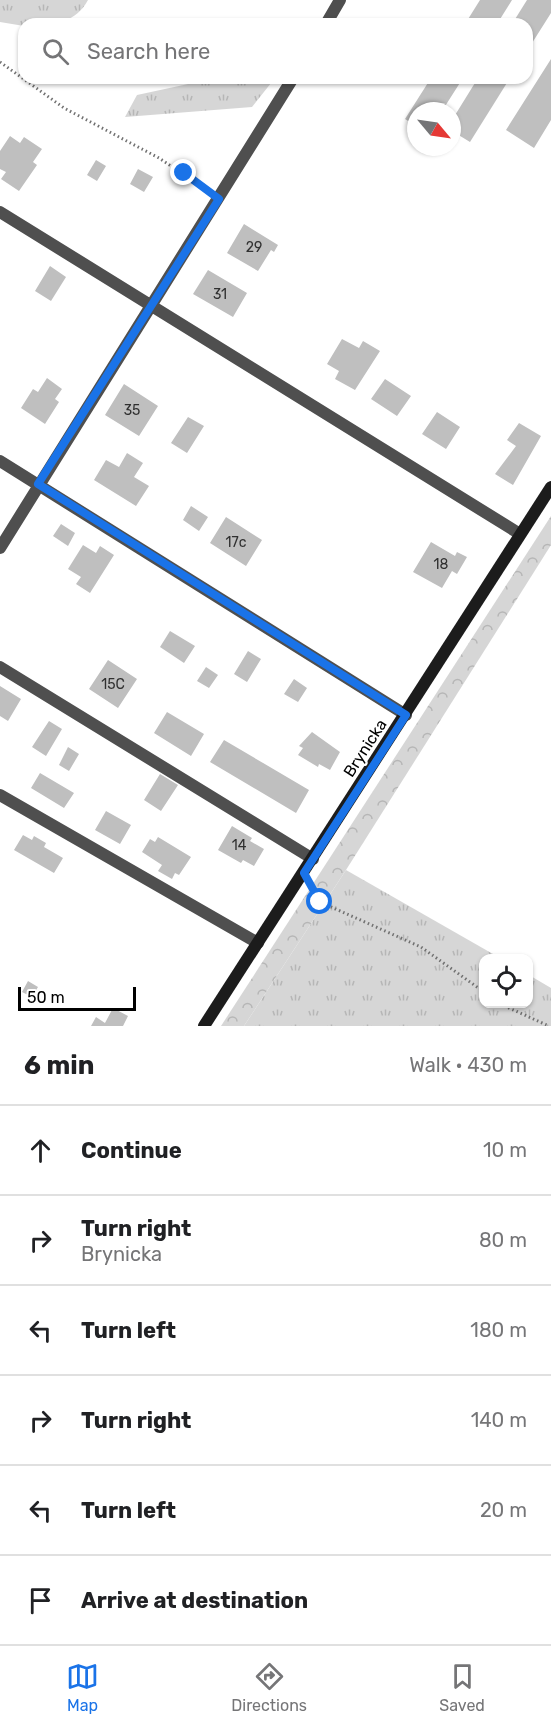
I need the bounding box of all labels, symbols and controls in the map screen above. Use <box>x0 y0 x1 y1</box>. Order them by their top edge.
search box <box>18 18 533 84</box>
icon: search <box>39 35 72 68</box>
text: Search here <box>87 38 210 65</box>
north arrow <box>407 102 461 156</box>
route end <box>170 159 196 185</box>
house number: 29 <box>246 239 262 256</box>
house number: 31 <box>213 286 227 303</box>
house number: 35 <box>124 402 140 419</box>
house number: 17c <box>226 534 247 551</box>
house number: 18 <box>434 556 449 573</box>
house number: 15C <box>101 676 125 693</box>
street label: Brynicka <box>339 716 391 780</box>
house number: 14 <box>232 837 247 854</box>
route start <box>306 888 332 914</box>
map controls <box>479 954 533 1008</box>
button: locate <box>479 954 533 1008</box>
scale bar <box>18 984 136 1012</box>
text: 50 m <box>27 988 65 1007</box>
text: 6 min <box>24 1050 94 1081</box>
text: Walk · 430 m <box>409 1053 527 1077</box>
icon: ahead <box>24 1134 57 1167</box>
text: Continue <box>81 1137 182 1164</box>
text: 10 m <box>483 1138 527 1162</box>
text: Turn right <box>81 1215 191 1242</box>
icon: right <box>24 1224 57 1257</box>
text: 80 m <box>479 1228 527 1252</box>
text: Brynicka <box>81 1242 162 1266</box>
icon: left <box>24 1314 57 1347</box>
text: Turn left <box>81 1317 176 1344</box>
text: 180 m <box>470 1318 527 1342</box>
icon: right <box>24 1404 57 1437</box>
text: Turn right <box>81 1407 191 1434</box>
text: 140 m <box>471 1408 527 1432</box>
icon: left <box>24 1494 57 1527</box>
text: Turn left <box>81 1497 176 1524</box>
text: 20 m <box>480 1498 527 1522</box>
icon: arrive <box>24 1584 57 1617</box>
text: Arrive at destination <box>81 1587 308 1614</box>
tab: Map <box>66 1660 99 1715</box>
tab: Directions <box>231 1660 307 1715</box>
tab: Saved <box>439 1660 485 1715</box>

